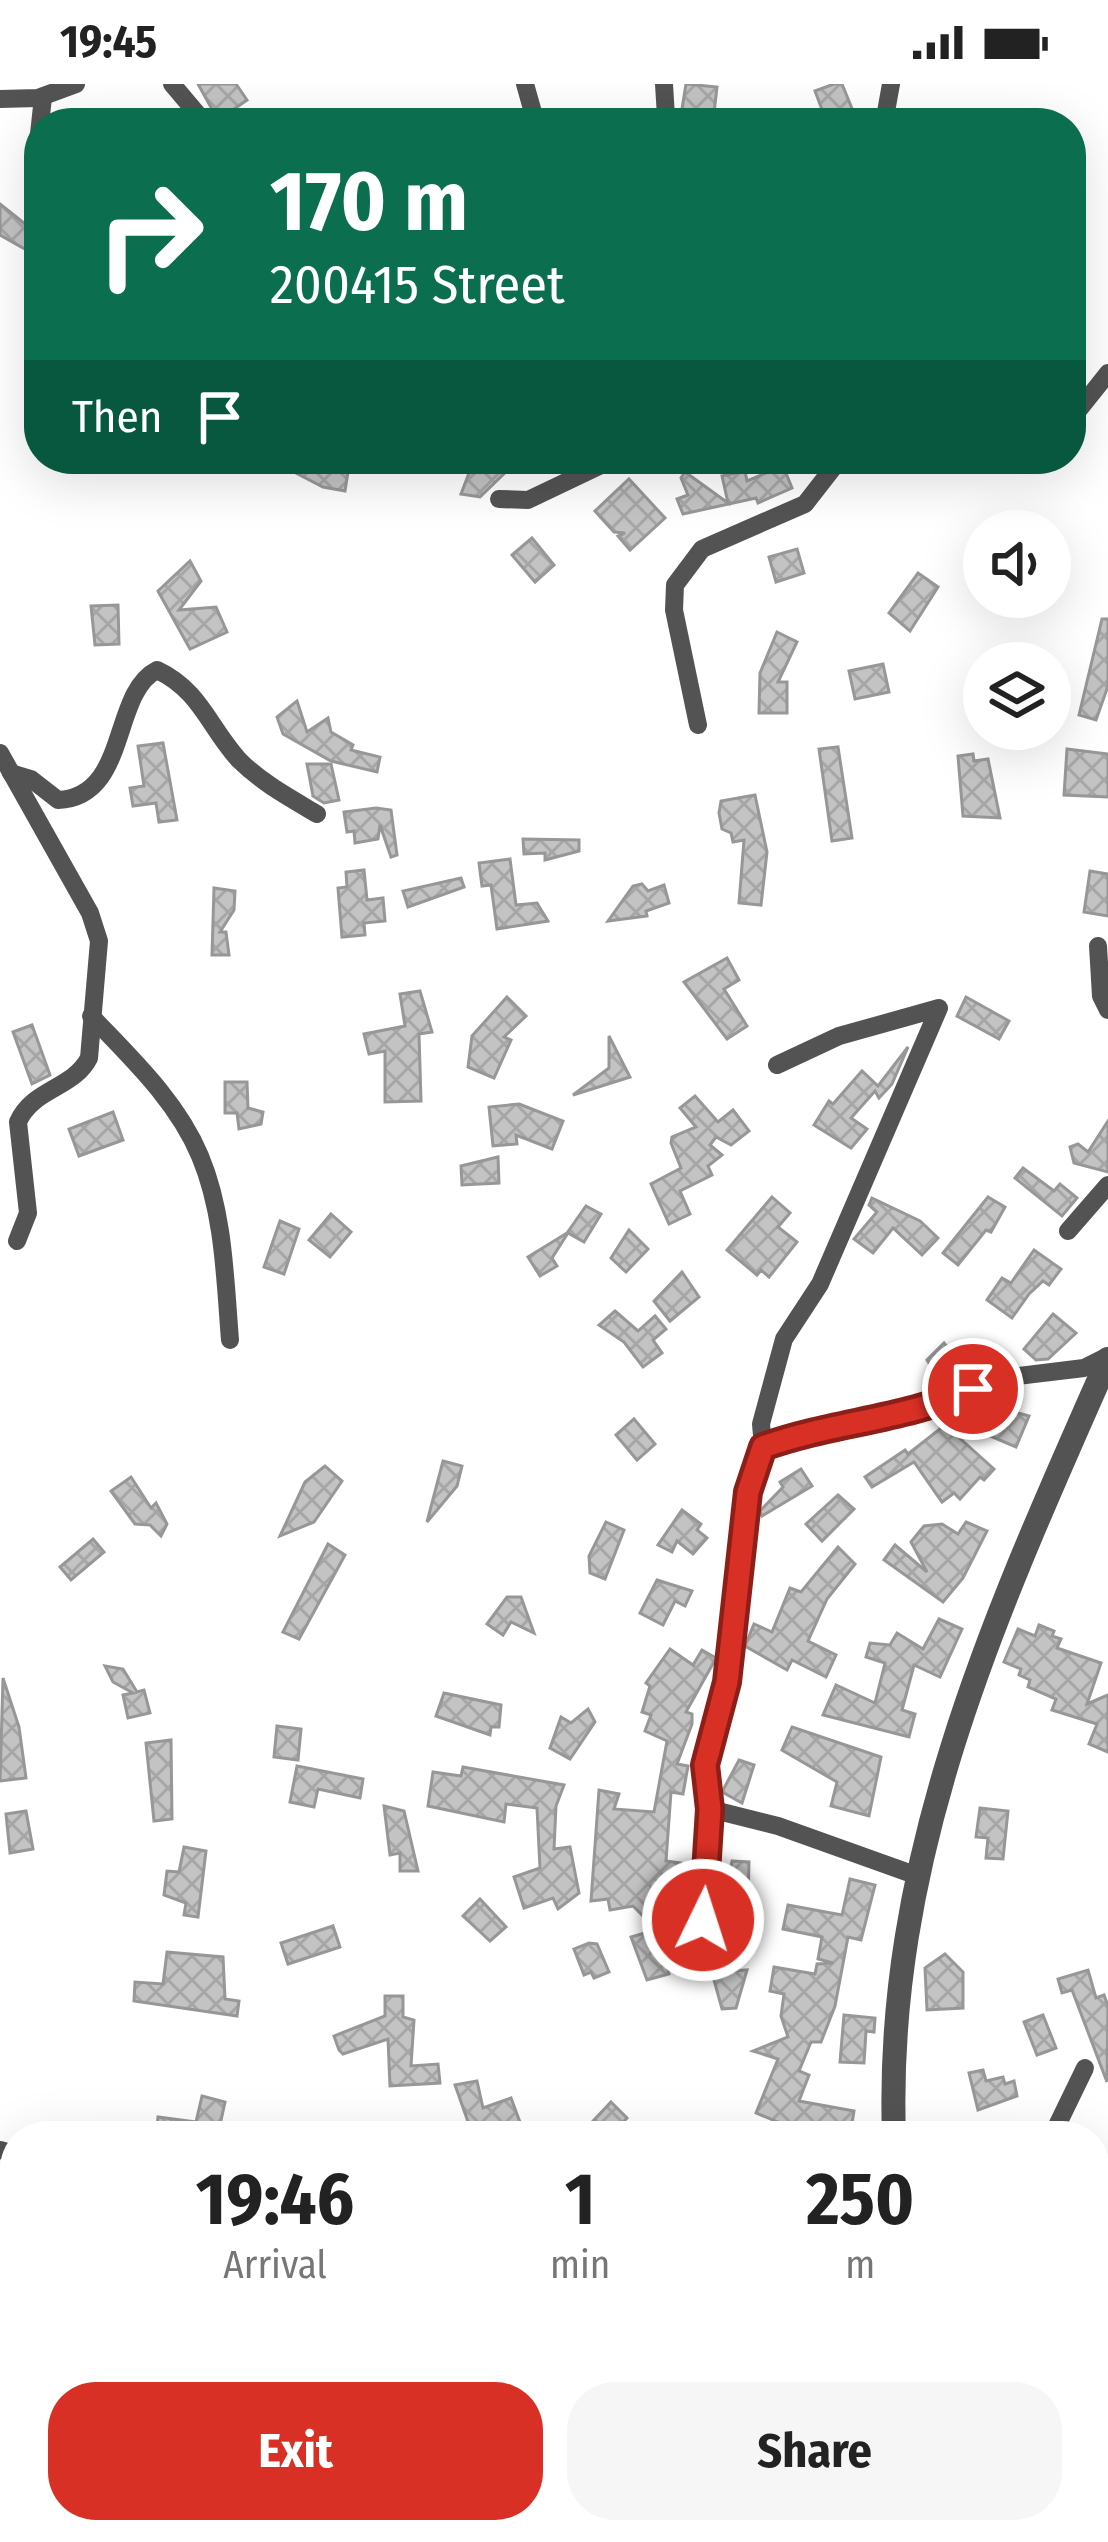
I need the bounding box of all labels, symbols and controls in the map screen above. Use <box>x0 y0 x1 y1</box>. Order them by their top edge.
text: 19:45 <box>60 15 157 69</box>
text: 170 m <box>270 151 468 252</box>
icon: right <box>72 156 228 312</box>
text: 200415 Street <box>270 253 565 317</box>
icon: arrive <box>187 384 253 450</box>
text: Then <box>72 390 163 444</box>
map controls <box>963 510 1071 750</box>
button: sound <box>963 510 1071 618</box>
button: layers <box>963 642 1071 750</box>
pin <box>922 1338 1024 1440</box>
icon: arrive <box>940 1356 1006 1422</box>
position arrow <box>640 1857 766 1983</box>
text: 19:46 <box>196 2157 354 2243</box>
text: 1 <box>565 2157 595 2243</box>
text: 250 <box>806 2157 914 2243</box>
text: Arrival <box>223 2242 327 2288</box>
text: min <box>550 2242 610 2288</box>
text: m <box>845 2242 875 2288</box>
button: Exit <box>48 2382 543 2520</box>
button: Share <box>567 2382 1062 2520</box>

